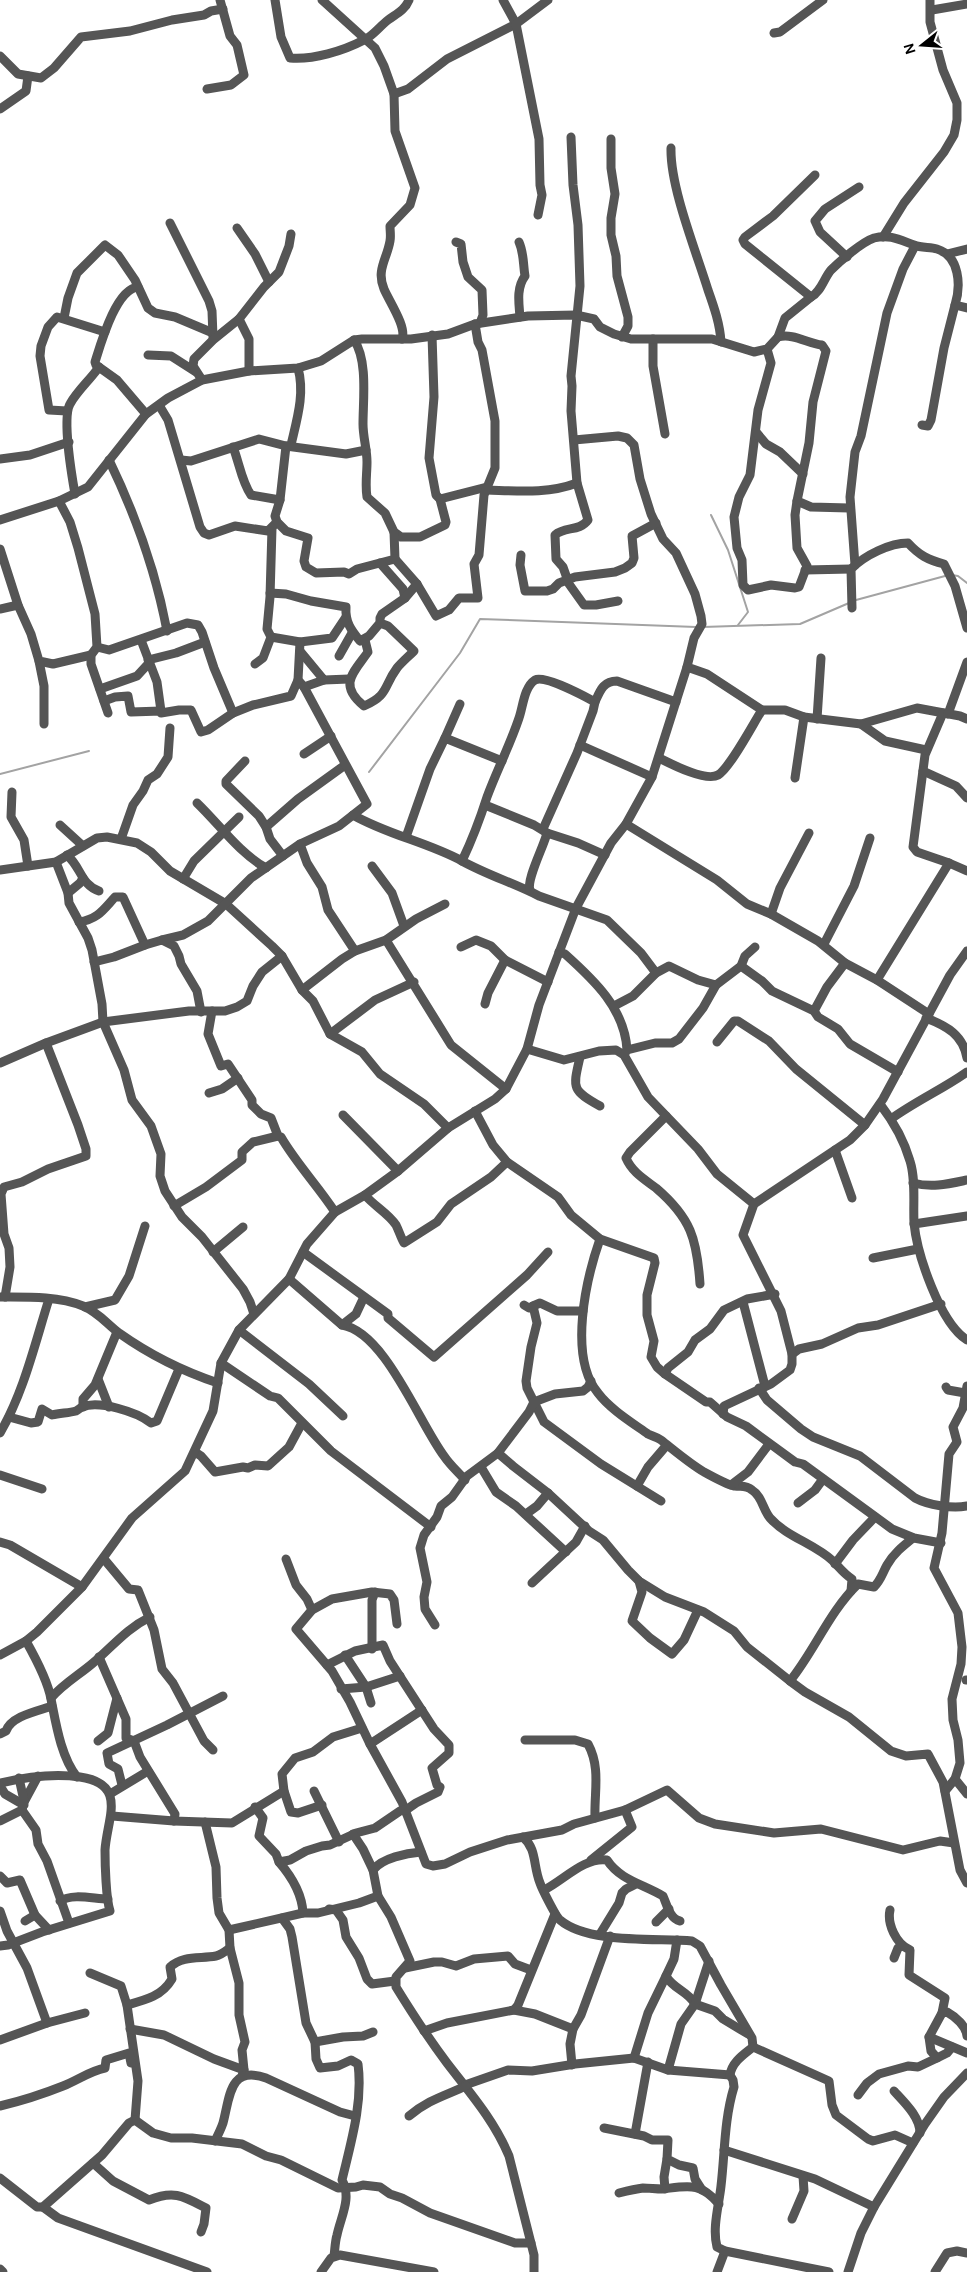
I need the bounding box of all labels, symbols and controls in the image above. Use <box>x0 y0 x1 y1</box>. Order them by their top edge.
north arrow <box>897 20 947 70</box>
text: N <box>899 41 920 56</box>

